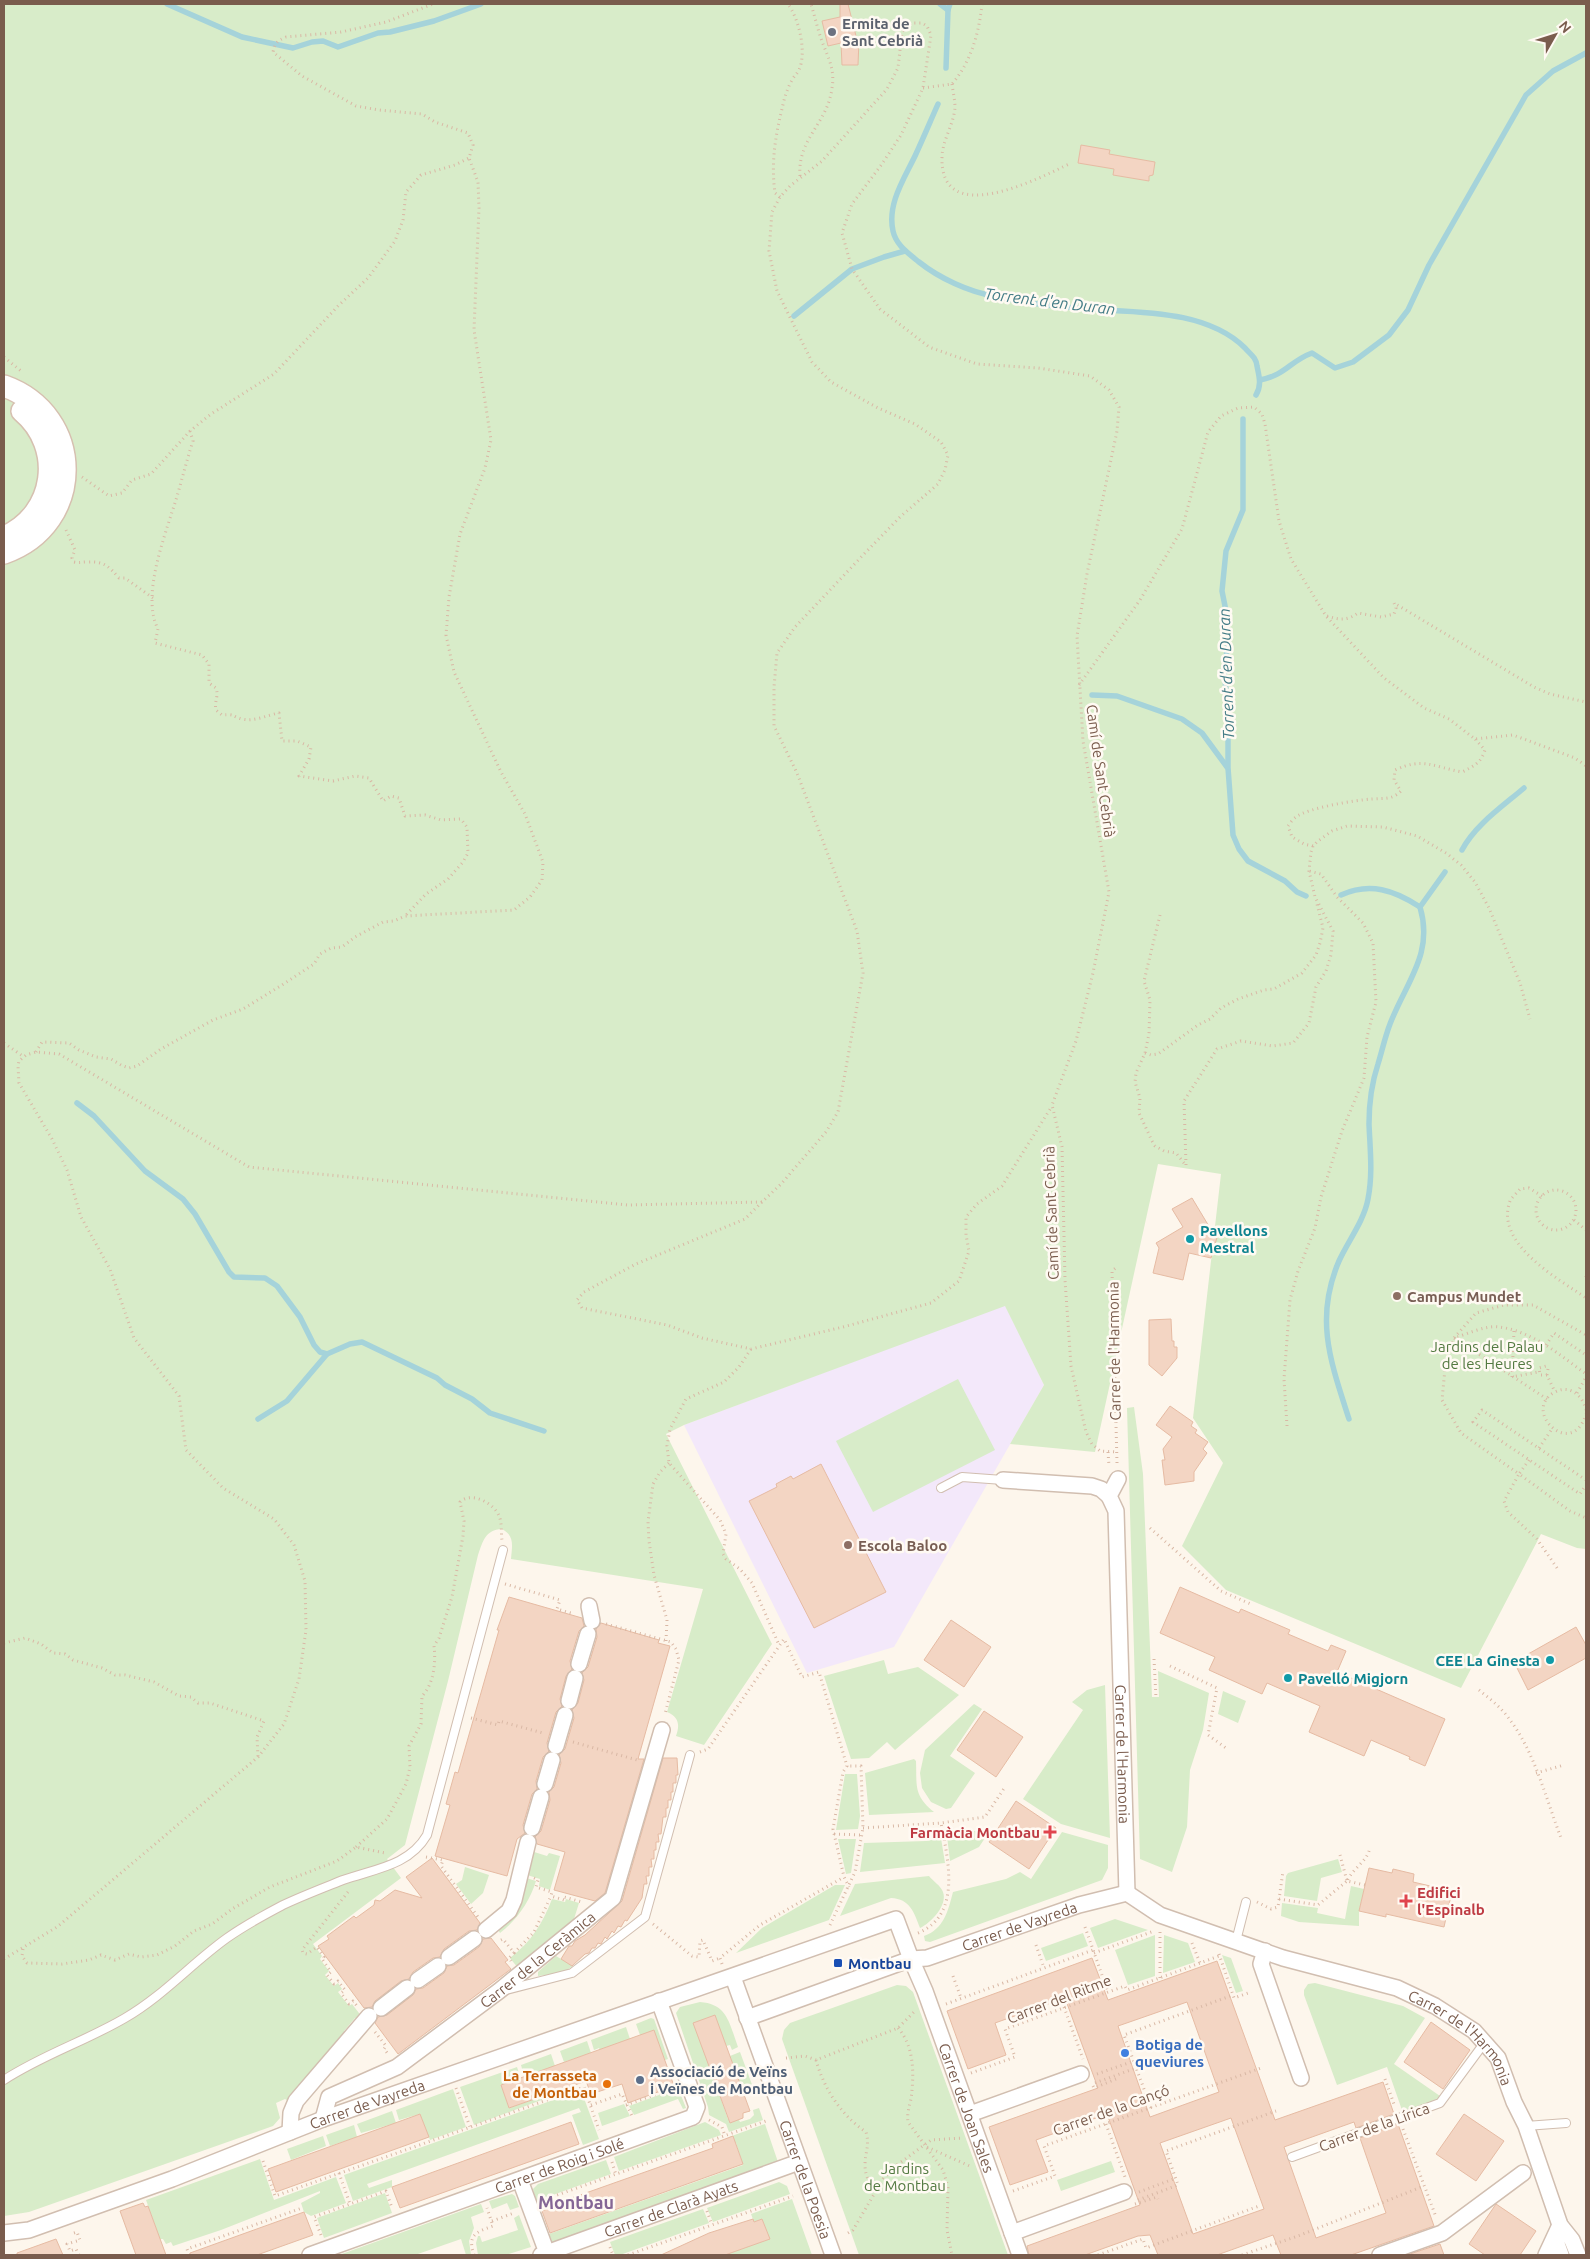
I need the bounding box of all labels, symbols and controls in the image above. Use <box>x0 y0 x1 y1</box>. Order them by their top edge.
north arrow <box>1530 10 1580 60</box>
place label: Ermita de Sant Cebrià <box>842 15 923 49</box>
text: N <box>1556 18 1575 36</box>
marker: Ermita de Sant Cebrià <box>826 26 838 38</box>
water label: Torrent d'en Duran <box>984 284 1116 318</box>
water label: Torrent d'en Duran <box>1215 608 1237 740</box>
street label: Camí de Sant Cebrià <box>1083 703 1119 839</box>
street label: Camí de Sant Cebrià <box>1040 1146 1062 1280</box>
place label: Pavellons Mestral <box>1200 1222 1268 1256</box>
marker: Pavellons Mestral <box>1184 1233 1196 1245</box>
street label: Carrer de l'Harmonia <box>1104 1281 1124 1421</box>
place label: Campus Mundet <box>1407 1288 1522 1305</box>
marker: Campus Mundet <box>1391 1290 1403 1302</box>
park label: Jardins del Palau de les Heures <box>1431 1338 1543 1372</box>
place label: Escola Baloo <box>858 1537 947 1554</box>
marker: Escola Baloo <box>842 1539 854 1551</box>
place label: CEE La Ginesta <box>1435 1652 1540 1669</box>
marker: CEE La Ginesta <box>1544 1654 1556 1666</box>
place label: Pavelló Migjorn <box>1298 1670 1408 1687</box>
marker: Pavelló Migjorn <box>1282 1672 1294 1684</box>
street label: Carrer de l'Harmonia <box>1112 1684 1134 1824</box>
place label: Farmàcia Montbau <box>910 1824 1040 1841</box>
marker: Farmàcia Montbau <box>1044 1826 1056 1838</box>
place label: Edifici l'Espinalb <box>1417 1884 1485 1918</box>
marker: Edifici l'Espinalb <box>1399 1894 1413 1908</box>
street label: Carrer de Vayreda <box>959 1898 1079 1954</box>
street label: Carrer de la Ceràmica <box>476 1908 598 2011</box>
place label: Montbau <box>848 1955 912 1972</box>
marker: Montbau <box>832 1957 844 1969</box>
street label: Carrer del Ritme <box>1004 1971 1114 2027</box>
street label: Carrer de l'Harmonia <box>1406 1986 1516 2088</box>
place label: Botiga de queviures <box>1135 2036 1204 2070</box>
street label: Carrer de Joan Sales <box>936 2041 998 2175</box>
marker: Botiga de queviures <box>1119 2047 1131 2059</box>
place label: Associació de Veïns i Veïnes de Montbau <box>650 2063 793 2097</box>
place label: La Terrasseta de Montbau <box>503 2067 597 2101</box>
marker: Associació de Veïns i Veïnes de Montbau <box>634 2074 646 2086</box>
street label: Carrer de Vayreda <box>307 2076 427 2132</box>
marker: La Terrasseta de Montbau <box>601 2078 613 2090</box>
street label: Carrer de la Cançó <box>1051 2081 1171 2139</box>
street label: Carrer de la Lírica <box>1316 2099 1432 2155</box>
street label: Carrer de la Poesia <box>777 2118 835 2241</box>
street label: Carrer de Roig i Solé <box>492 2134 626 2196</box>
park label: Jardins de Montbau <box>864 2160 946 2194</box>
street label: Carrer de Clarà Ayats <box>602 2176 740 2240</box>
district label: Montbau <box>538 2192 614 2212</box>

